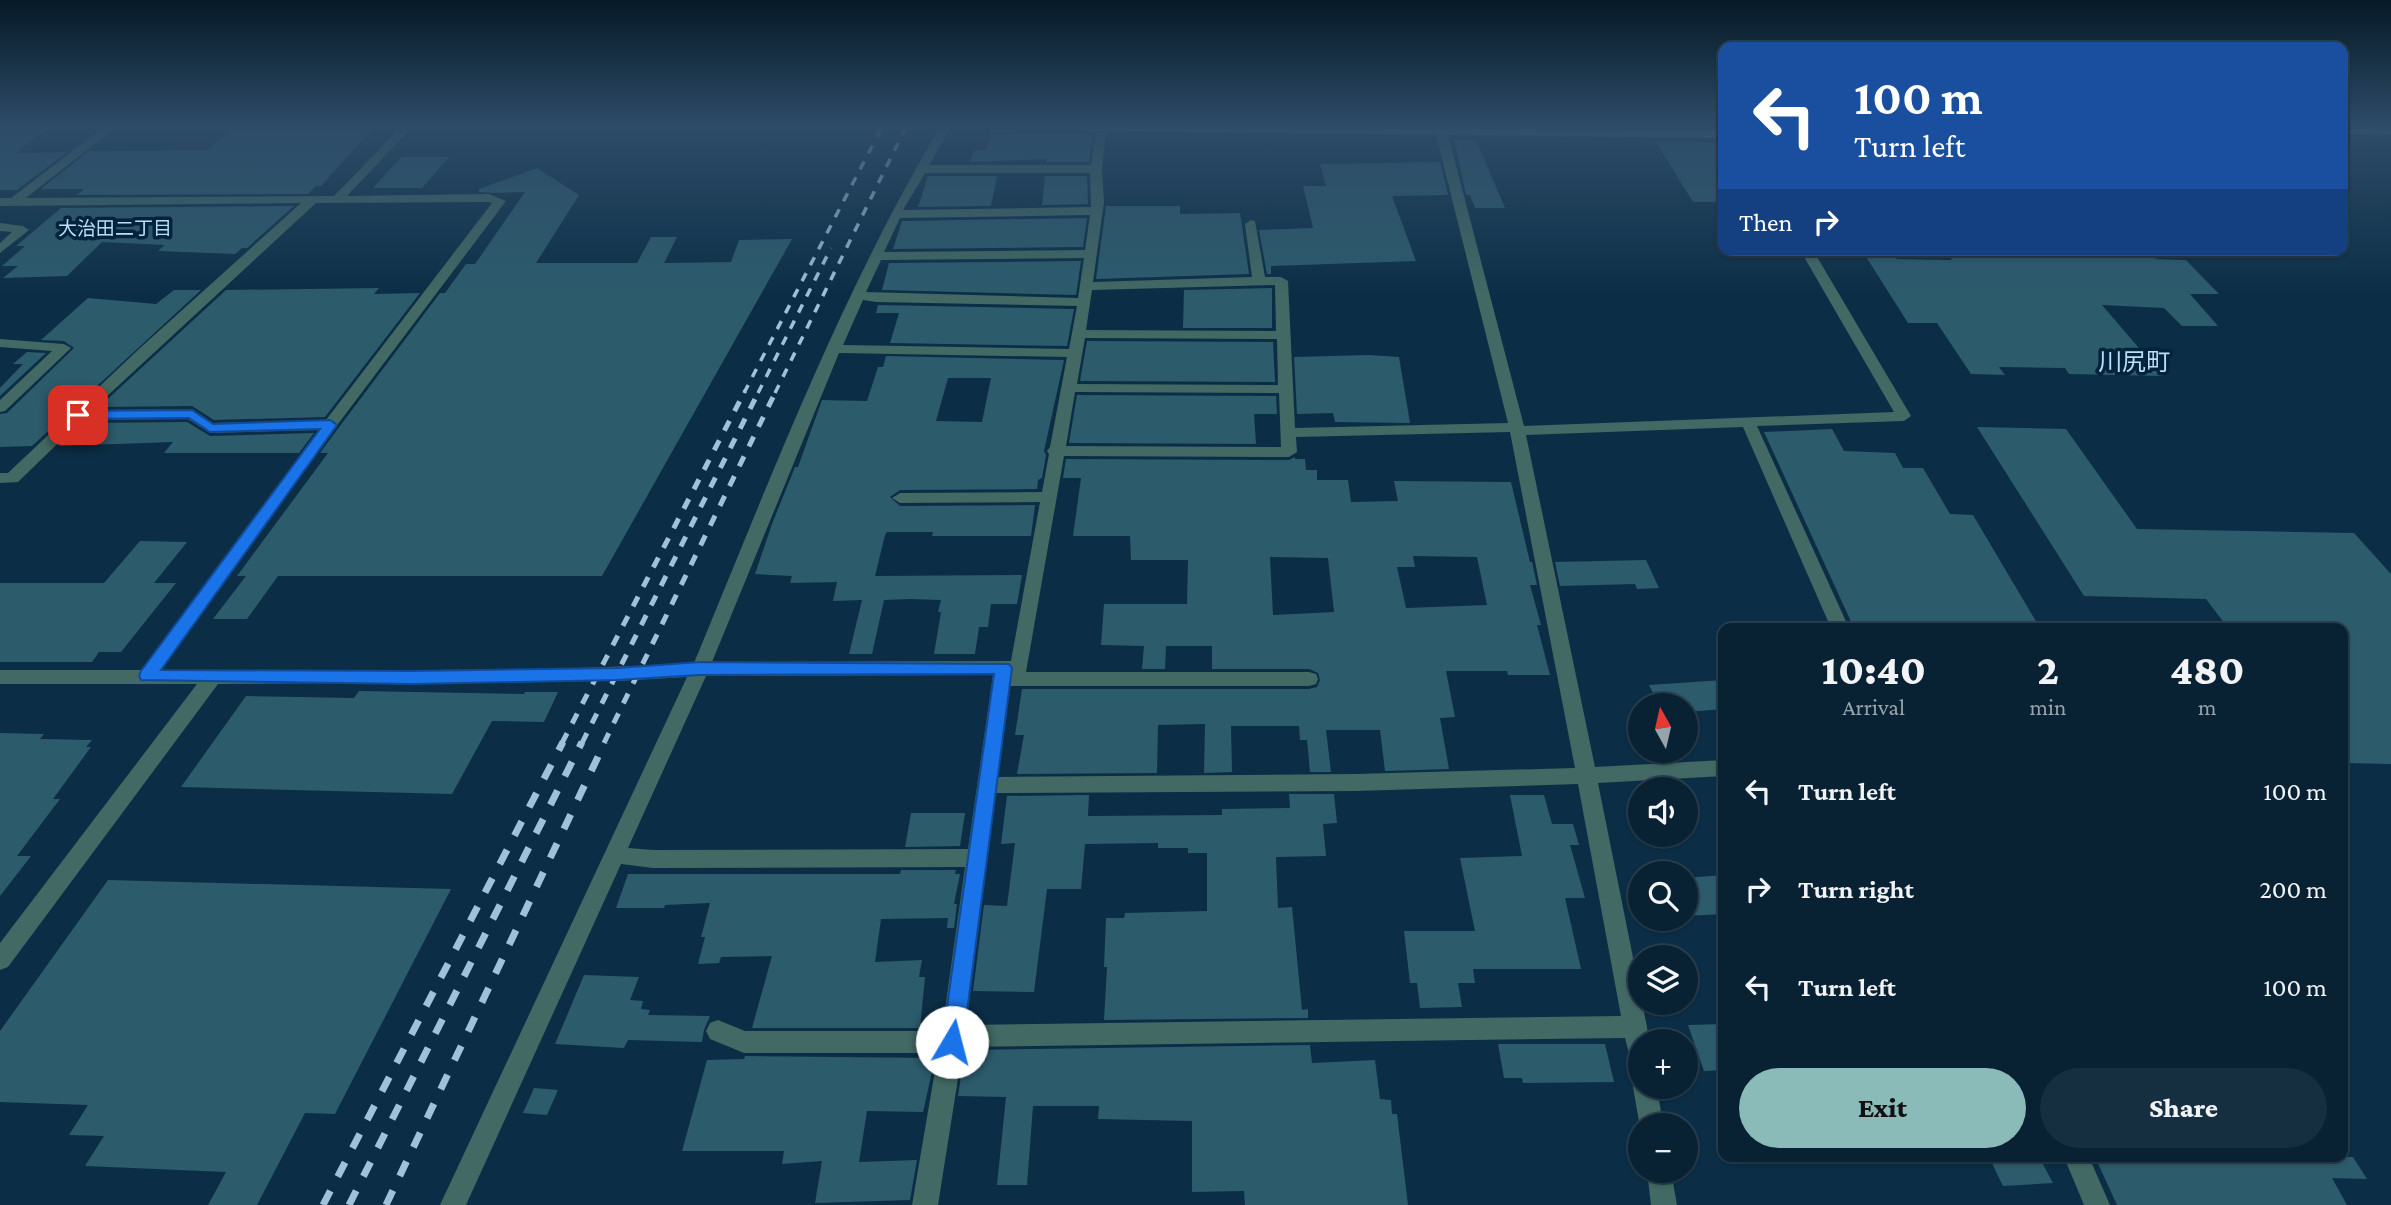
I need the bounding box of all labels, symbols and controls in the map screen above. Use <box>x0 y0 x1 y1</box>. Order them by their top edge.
icon: left <box>1739 70 1830 161</box>
text: 100 m <box>1854 70 1983 125</box>
text: Turn left <box>1854 128 1965 164</box>
icon: right <box>1807 203 1845 241</box>
text: Then <box>1739 208 1793 237</box>
district label: 大治田二丁目 <box>58 218 172 239</box>
district label: 川尻町 <box>2098 348 2170 375</box>
pin <box>48 385 108 445</box>
icon: arrive <box>59 396 97 434</box>
text: 10:40 <box>1822 646 1926 693</box>
text: 2 <box>2037 646 2059 693</box>
text: 480 <box>2170 646 2244 693</box>
north arrow <box>1628 693 1698 763</box>
map controls <box>1628 693 1698 1183</box>
text: Arrival <box>1842 694 1905 720</box>
text: min <box>2029 694 2066 720</box>
text: m <box>2198 694 2216 720</box>
icon: left <box>1739 772 1777 810</box>
button: sound <box>1628 777 1698 847</box>
text: Turn left <box>1798 777 1896 806</box>
text: 100 m <box>2263 777 2327 806</box>
button: search <box>1628 861 1698 931</box>
icon: right <box>1739 870 1777 908</box>
text: Turn right <box>1798 875 1914 904</box>
text: 200 m <box>2259 875 2327 904</box>
button: layers <box>1628 945 1698 1015</box>
icon: left <box>1739 968 1777 1006</box>
text: Turn left <box>1798 973 1896 1002</box>
text: 100 m <box>2263 973 2327 1002</box>
position arrow <box>915 1005 989 1079</box>
button: + <box>1628 1029 1698 1099</box>
button: Exit <box>1739 1068 2026 1148</box>
button: Share <box>2040 1068 2327 1148</box>
button: − <box>1628 1113 1698 1183</box>

